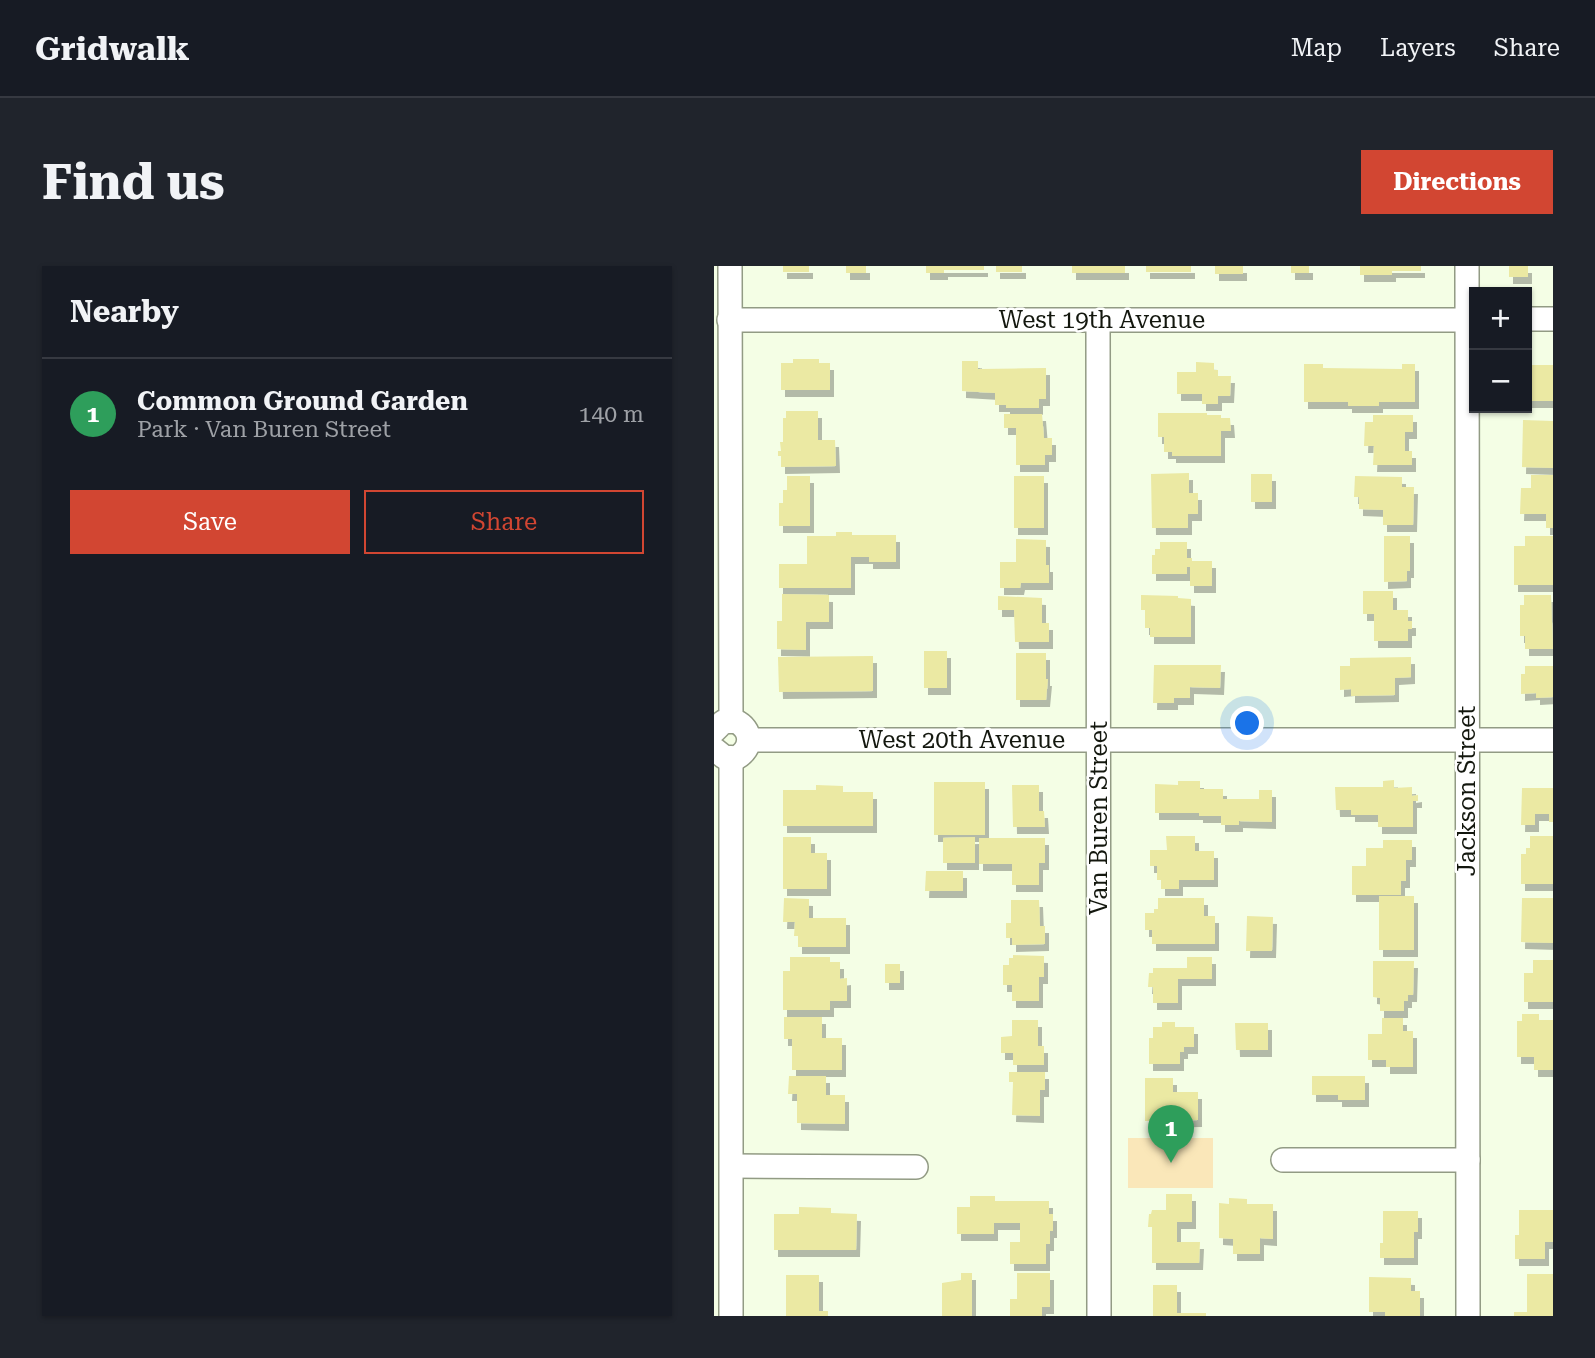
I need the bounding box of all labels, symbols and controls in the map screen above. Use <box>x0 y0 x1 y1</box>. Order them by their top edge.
text: Gridwalk <box>35 29 189 68</box>
text: Map <box>1291 34 1342 62</box>
text: Layers <box>1380 34 1456 62</box>
text: Share <box>1494 34 1560 62</box>
button: Directions <box>1361 150 1553 214</box>
text: Find us <box>42 154 225 211</box>
map controls <box>1469 287 1532 413</box>
button: + <box>1469 287 1532 350</box>
text: Nearby <box>70 294 179 329</box>
street label: West 19th Avenue <box>999 306 1205 334</box>
button: − <box>1469 350 1532 413</box>
text: Common Ground Garden <box>137 386 468 416</box>
text: 1 <box>87 401 99 428</box>
text: 140 m <box>579 401 644 428</box>
text: Park · Van Buren Street <box>137 416 391 443</box>
button: Save <box>70 490 350 554</box>
button: Share <box>364 490 644 554</box>
your location <box>1230 706 1264 740</box>
street label: Jackson Street <box>1453 706 1481 876</box>
street label: Van Buren Street <box>1085 721 1113 915</box>
street label: West 20th Avenue <box>859 726 1065 754</box>
pin: 1 <box>1148 1105 1194 1163</box>

